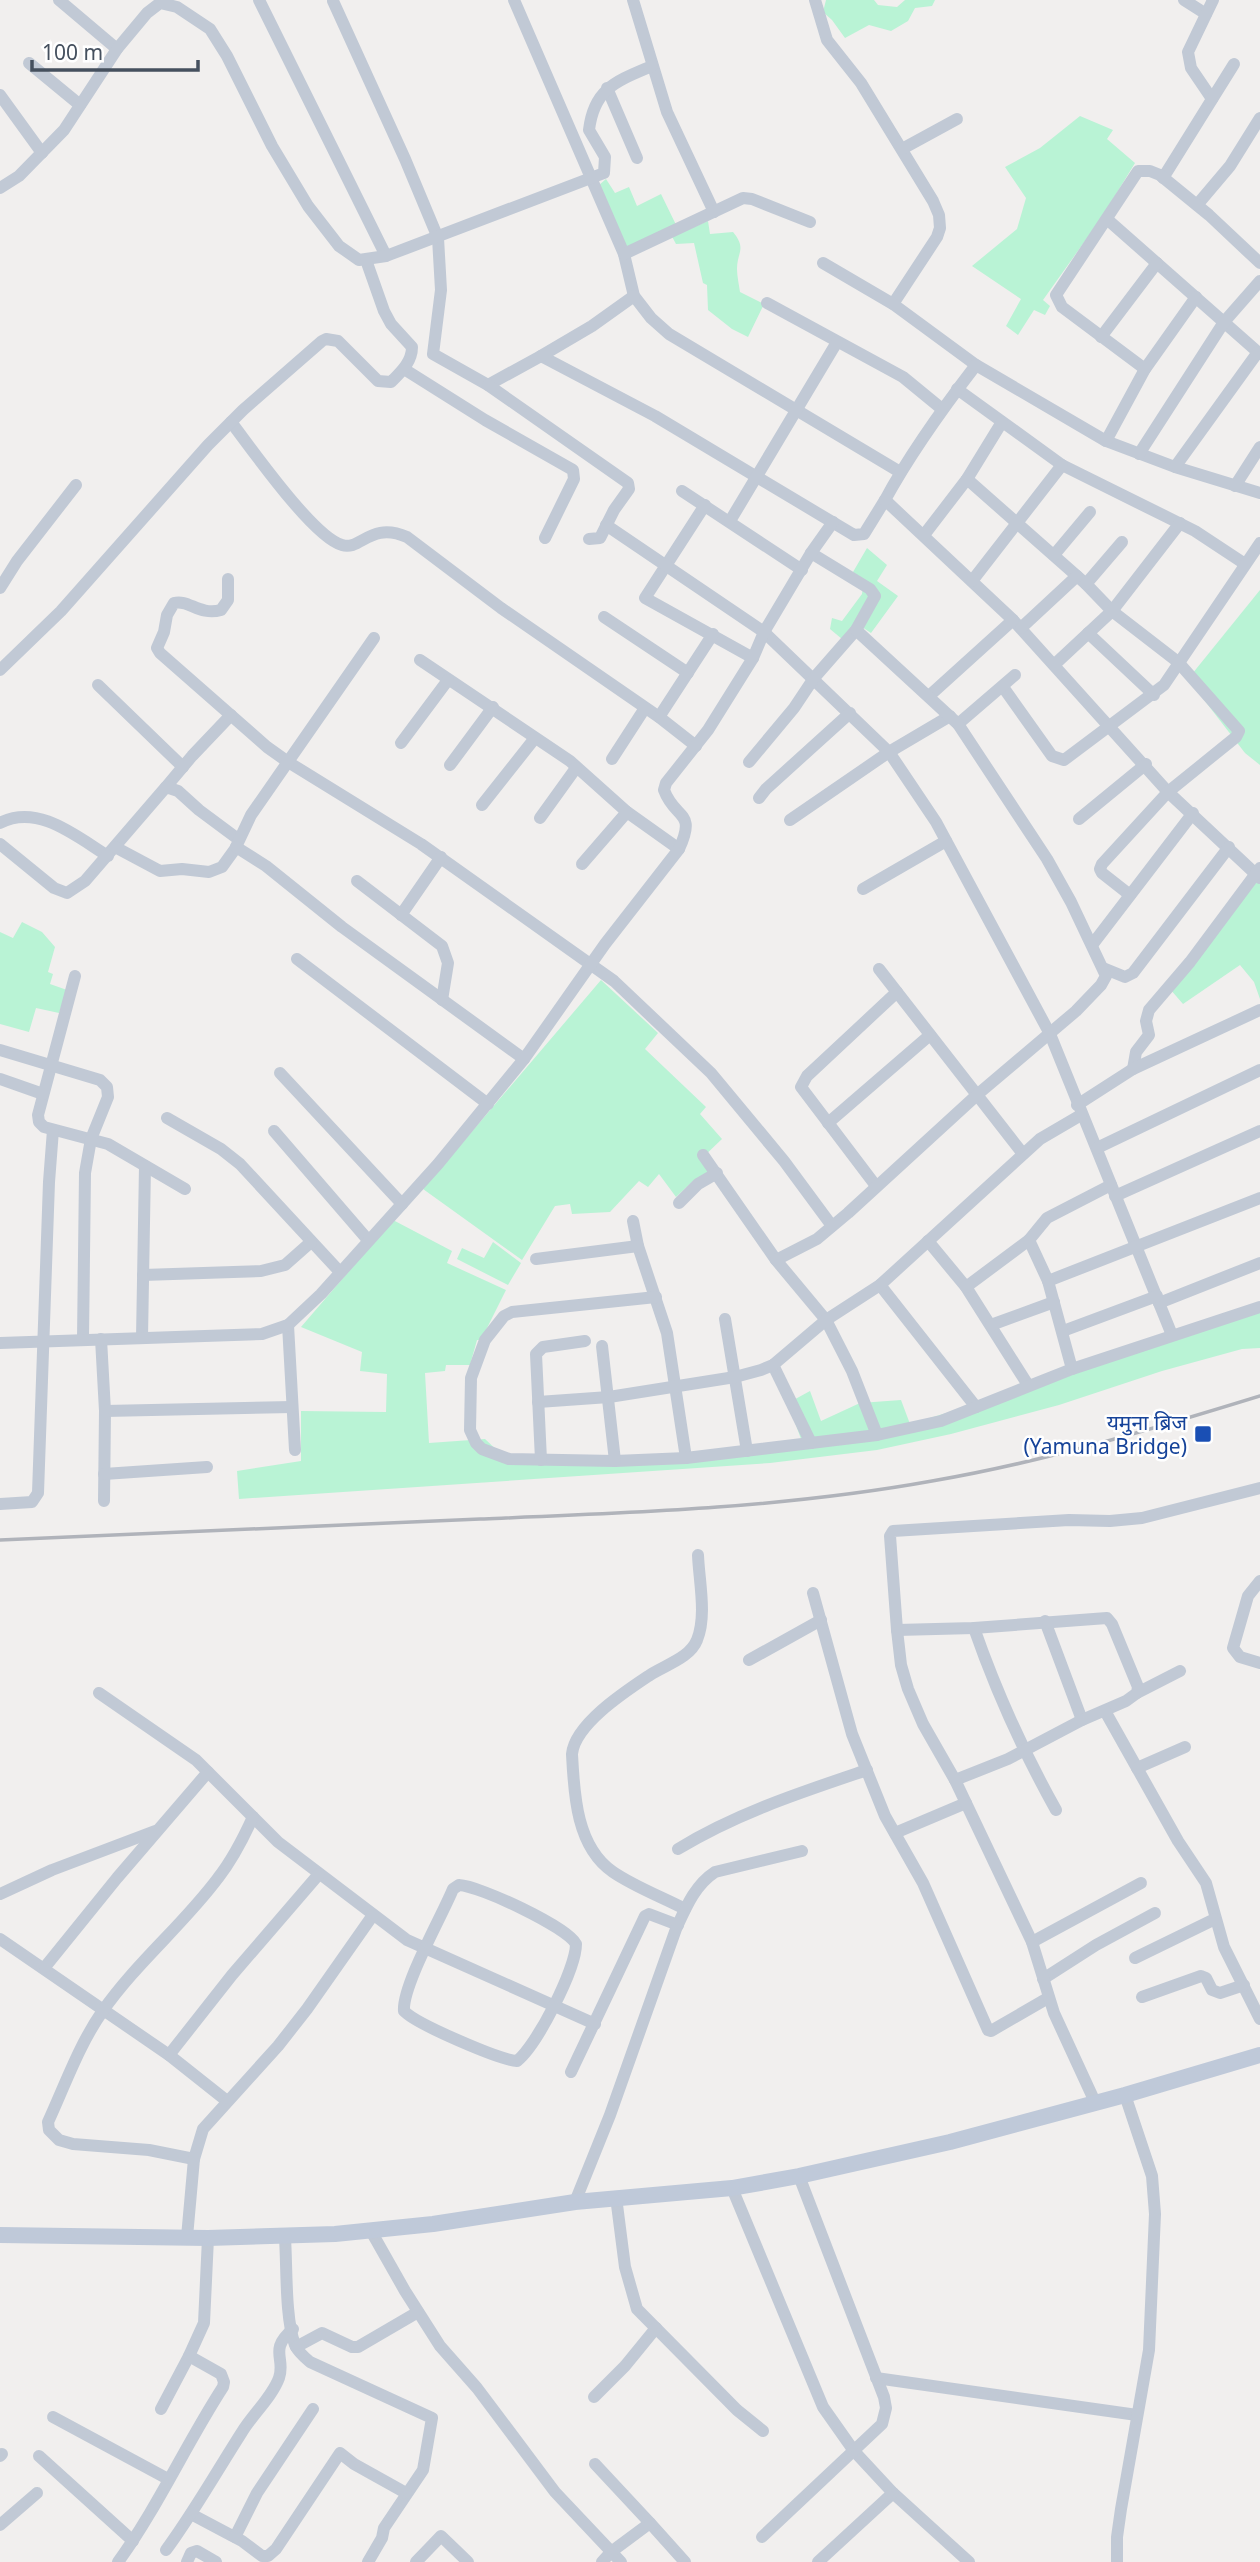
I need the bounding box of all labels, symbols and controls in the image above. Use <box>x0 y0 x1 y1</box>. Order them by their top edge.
scale bar <box>32 28 198 72</box>
text: 100 m <box>42 38 103 66</box>
place label: यमुना ब्रिज (Yamuna Bridge) <box>1024 1408 1187 1460</box>
marker: यमुना ब्रिज (Yamuna Bridge) <box>1193 1424 1213 1444</box>

